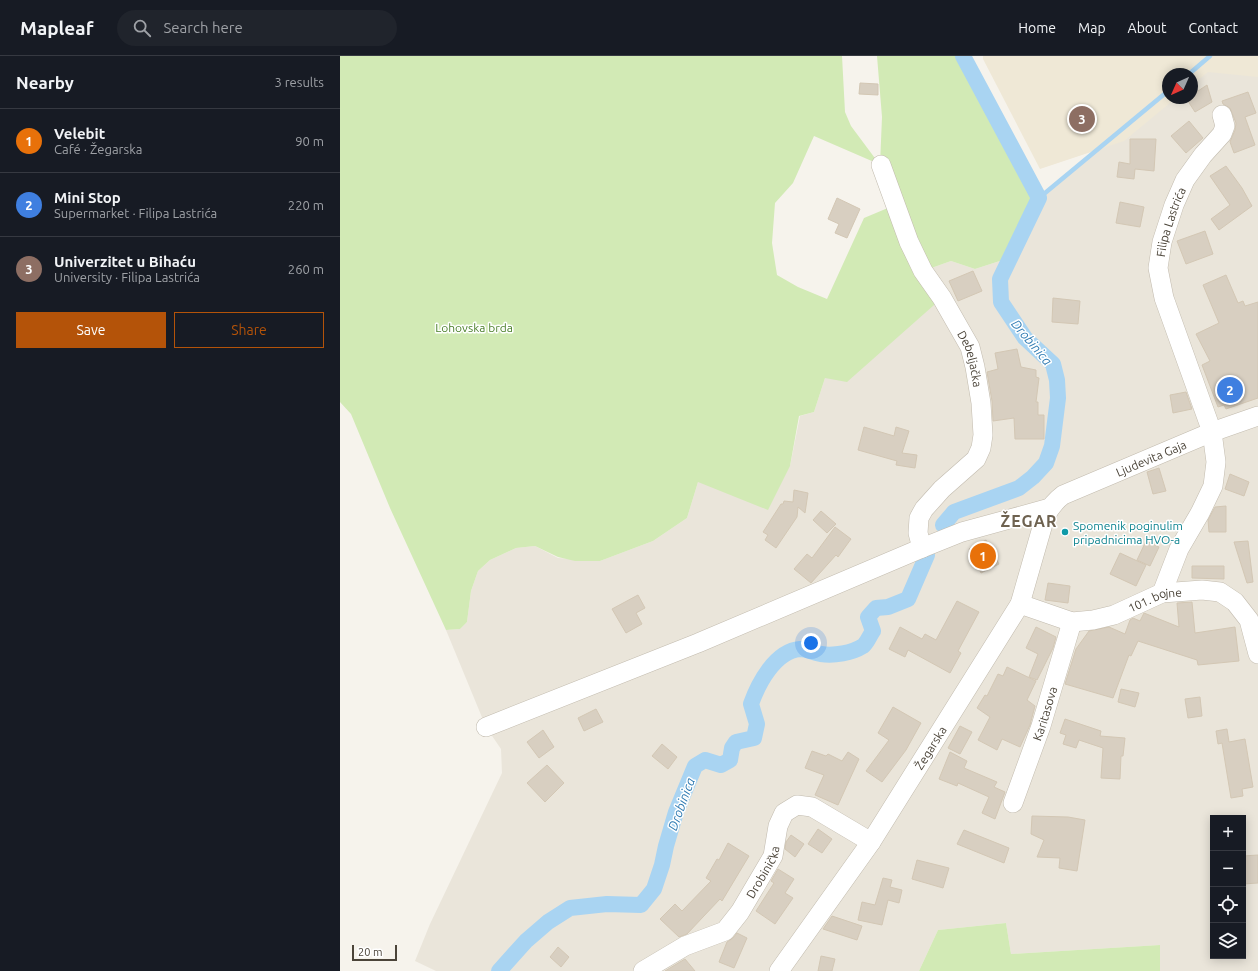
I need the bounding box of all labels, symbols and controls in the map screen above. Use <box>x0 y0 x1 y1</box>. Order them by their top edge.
search box <box>117 10 397 46</box>
text: Mapleaf <box>20 17 93 39</box>
icon: search <box>131 17 153 39</box>
text: Search here <box>163 19 243 36</box>
text: Home <box>1018 20 1056 36</box>
text: Map <box>1078 20 1106 36</box>
text: About <box>1128 20 1167 36</box>
text: Contact <box>1189 20 1238 36</box>
north arrow <box>1162 68 1198 104</box>
text: Nearby <box>16 73 74 92</box>
text: 3 results <box>274 75 324 89</box>
pin: 3 <box>1069 104 1095 134</box>
text: Velebit <box>54 125 105 142</box>
text: 1 <box>25 134 33 148</box>
text: 90 m <box>295 134 324 148</box>
text: Café · Žegarska <box>54 142 142 156</box>
street label: Filipa Lastrića <box>1153 185 1188 258</box>
text: Mini Stop <box>54 189 121 206</box>
text: 2 <box>25 198 33 212</box>
text: 220 m <box>288 198 324 212</box>
text: Supermarket · Filipa Lastrića <box>54 206 217 220</box>
text: Univerzitet u Bihaću <box>54 253 196 270</box>
text: 3 <box>25 262 33 276</box>
text: 260 m <box>288 262 324 276</box>
text: University · Filipa Lastrića <box>54 270 200 284</box>
button: Save <box>16 312 166 348</box>
button: Share <box>174 312 324 348</box>
water label: Drobinica <box>1009 316 1055 368</box>
park label: Lohovska brda <box>435 321 513 334</box>
street label: Debeljačka <box>955 328 985 388</box>
pin: 2 <box>1217 375 1243 405</box>
street label: Ljudevita Gaja <box>1114 437 1188 478</box>
district label: ŽEGAR <box>1001 510 1057 530</box>
place label: Spomenik poginulim pripadnicima HVO-a <box>1073 519 1183 546</box>
marker: Spomenik poginulim pripadnicima HVO-a <box>1060 527 1070 537</box>
pin: 1 <box>970 541 996 571</box>
street label: 101. bojne <box>1126 585 1182 614</box>
your location <box>801 633 821 653</box>
street label: Karitasova <box>1030 685 1059 742</box>
street label: Žegarska <box>912 723 949 771</box>
water label: Drobinica <box>665 776 697 832</box>
map controls <box>1210 815 1246 959</box>
button: + <box>1210 815 1246 851</box>
street label: Drobinička <box>743 845 781 900</box>
button: − <box>1210 851 1246 887</box>
button: locate <box>1210 887 1246 923</box>
button: layers <box>1210 923 1246 959</box>
scale bar <box>352 943 397 962</box>
text: 20 m <box>358 946 382 958</box>

